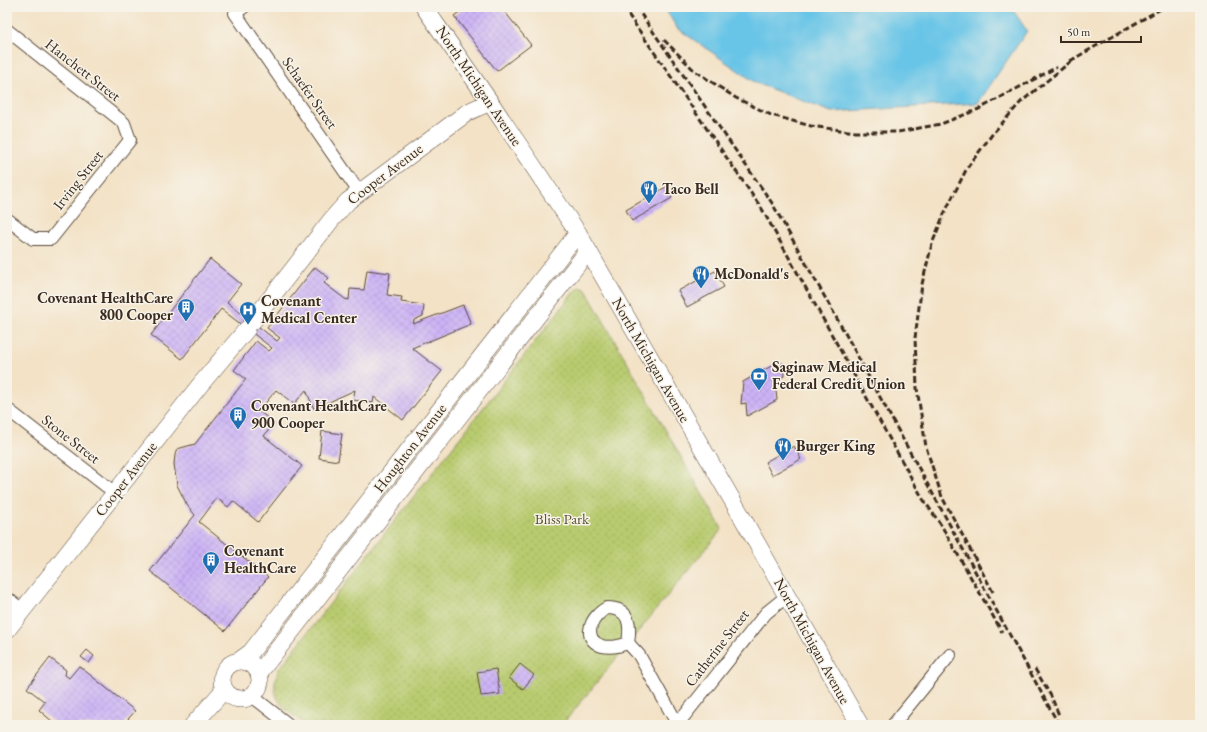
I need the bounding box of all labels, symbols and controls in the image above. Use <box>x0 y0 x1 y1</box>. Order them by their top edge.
scale bar <box>1061 18 1141 44</box>
street label: North Michigan Avenue <box>432 22 527 150</box>
text: 50 m <box>1067 24 1091 40</box>
street label: Hanchett Street <box>42 34 125 105</box>
street label: Schaefer Street <box>279 53 342 133</box>
street label: Cooper Avenue <box>343 139 427 208</box>
street label: Irving Street <box>48 146 107 213</box>
restaurant icon: Taco Bell <box>639 179 659 204</box>
place label: Taco Bell <box>662 179 720 198</box>
restaurant icon: McDonald's <box>691 264 711 289</box>
place label: McDonald's <box>714 264 789 283</box>
place label: Covenant HealthCare 800 Cooper <box>37 288 174 324</box>
place label: Covenant Medical Center <box>261 291 358 327</box>
street label: North Michigan Avenue <box>608 294 695 426</box>
building icon: Covenant HealthCare 800 Cooper <box>176 297 196 322</box>
hospital icon: Covenant Medical Center <box>238 300 258 325</box>
place label: Saginaw Medical Federal Credit Union <box>772 357 906 393</box>
bank icon: Saginaw Medical Federal Credit Union <box>749 366 769 391</box>
place label: Covenant HealthCare 900 Cooper <box>251 396 387 432</box>
street label: Houghton Avenue <box>369 399 450 496</box>
building icon: Covenant HealthCare 900 Cooper <box>228 405 248 430</box>
street label: Stone Street <box>38 410 105 467</box>
restaurant icon: Burger King <box>773 436 793 461</box>
place label: Burger King <box>796 436 876 455</box>
street label: Cooper Avenue <box>90 437 161 520</box>
park label: Bliss Park <box>535 509 590 528</box>
place label: Covenant HealthCare <box>224 541 296 577</box>
building icon: Covenant HealthCare <box>201 550 221 575</box>
street label: North Michigan Avenue <box>770 575 855 707</box>
street label: Catherine Street <box>680 605 753 690</box>

